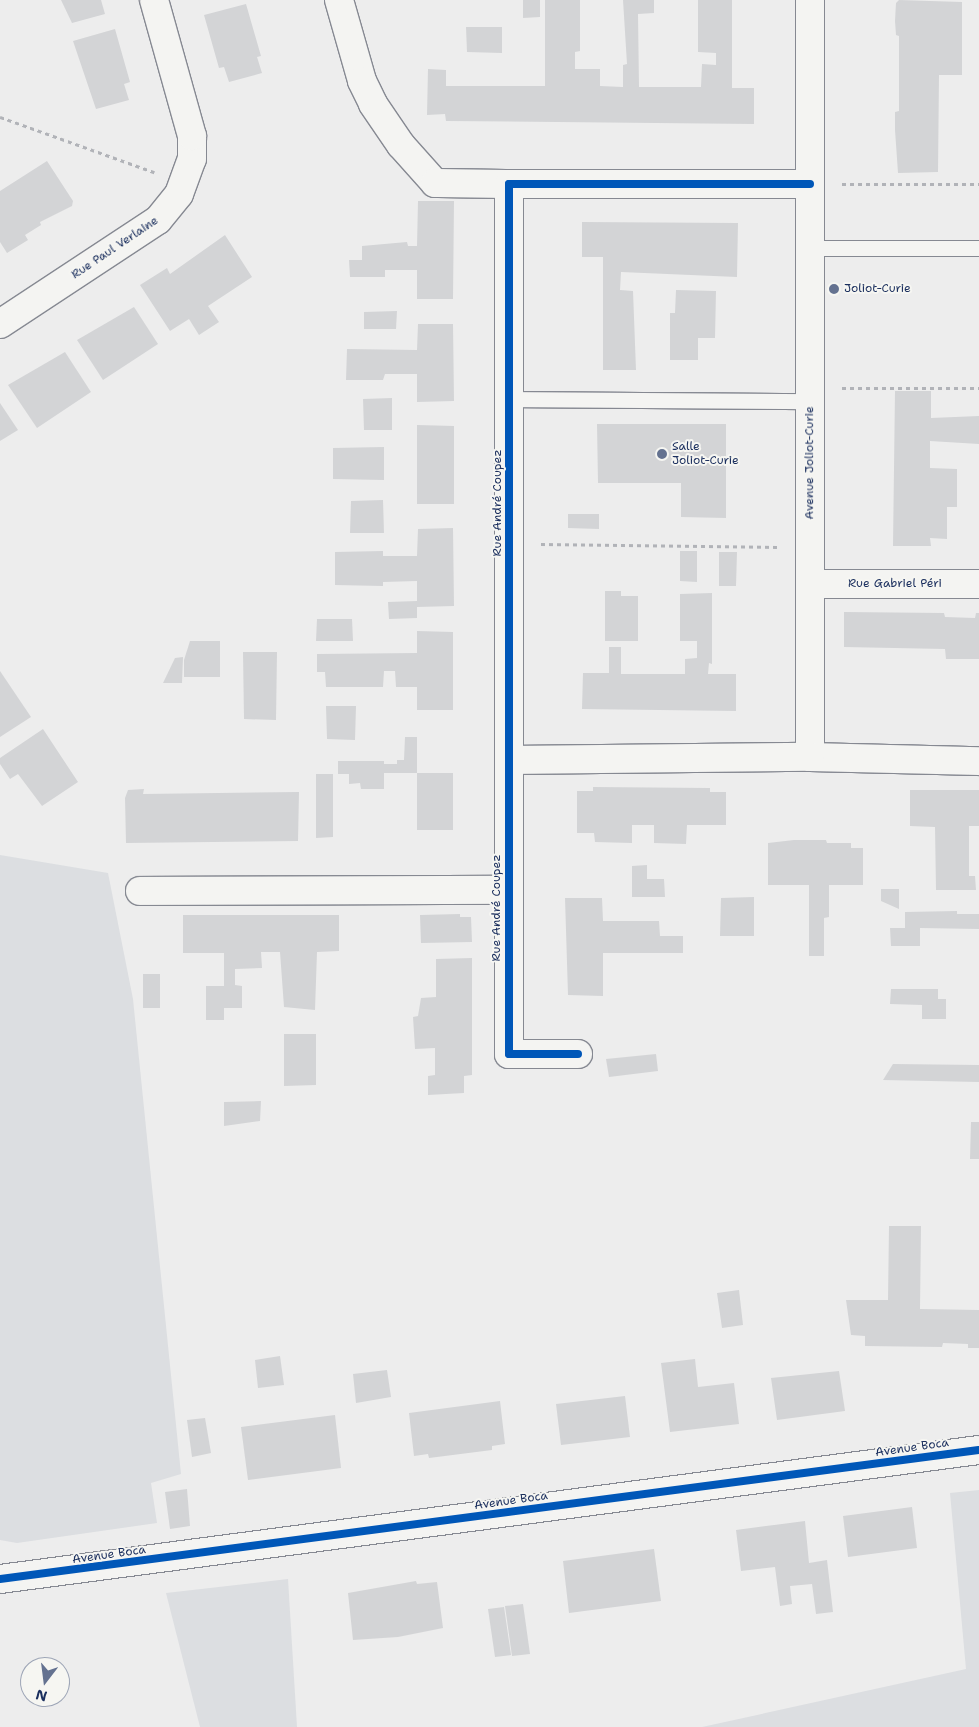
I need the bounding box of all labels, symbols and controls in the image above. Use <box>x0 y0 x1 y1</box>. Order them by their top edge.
street label: Rue Paul Verlaine <box>69 214 161 282</box>
place label: Joliot-Curie <box>844 282 911 296</box>
marker: Joliot-Curie <box>828 283 840 295</box>
street label: Avenue Joliot-Curie <box>803 406 817 520</box>
place label: Salle Joliot-Curie <box>672 440 739 468</box>
marker: Salle Joliot-Curie <box>656 448 668 460</box>
street label: Rue André Coupez <box>491 450 505 556</box>
street label: Rue Gabriel Péri <box>848 577 942 591</box>
street label: Rue André Coupez <box>490 855 504 961</box>
street label: Avenue Boca <box>874 1436 950 1460</box>
street label: Avenue Boca <box>473 1489 549 1513</box>
street label: Avenue Boca <box>71 1543 147 1567</box>
north arrow <box>20 1657 70 1707</box>
text: N <box>34 1685 49 1706</box>

